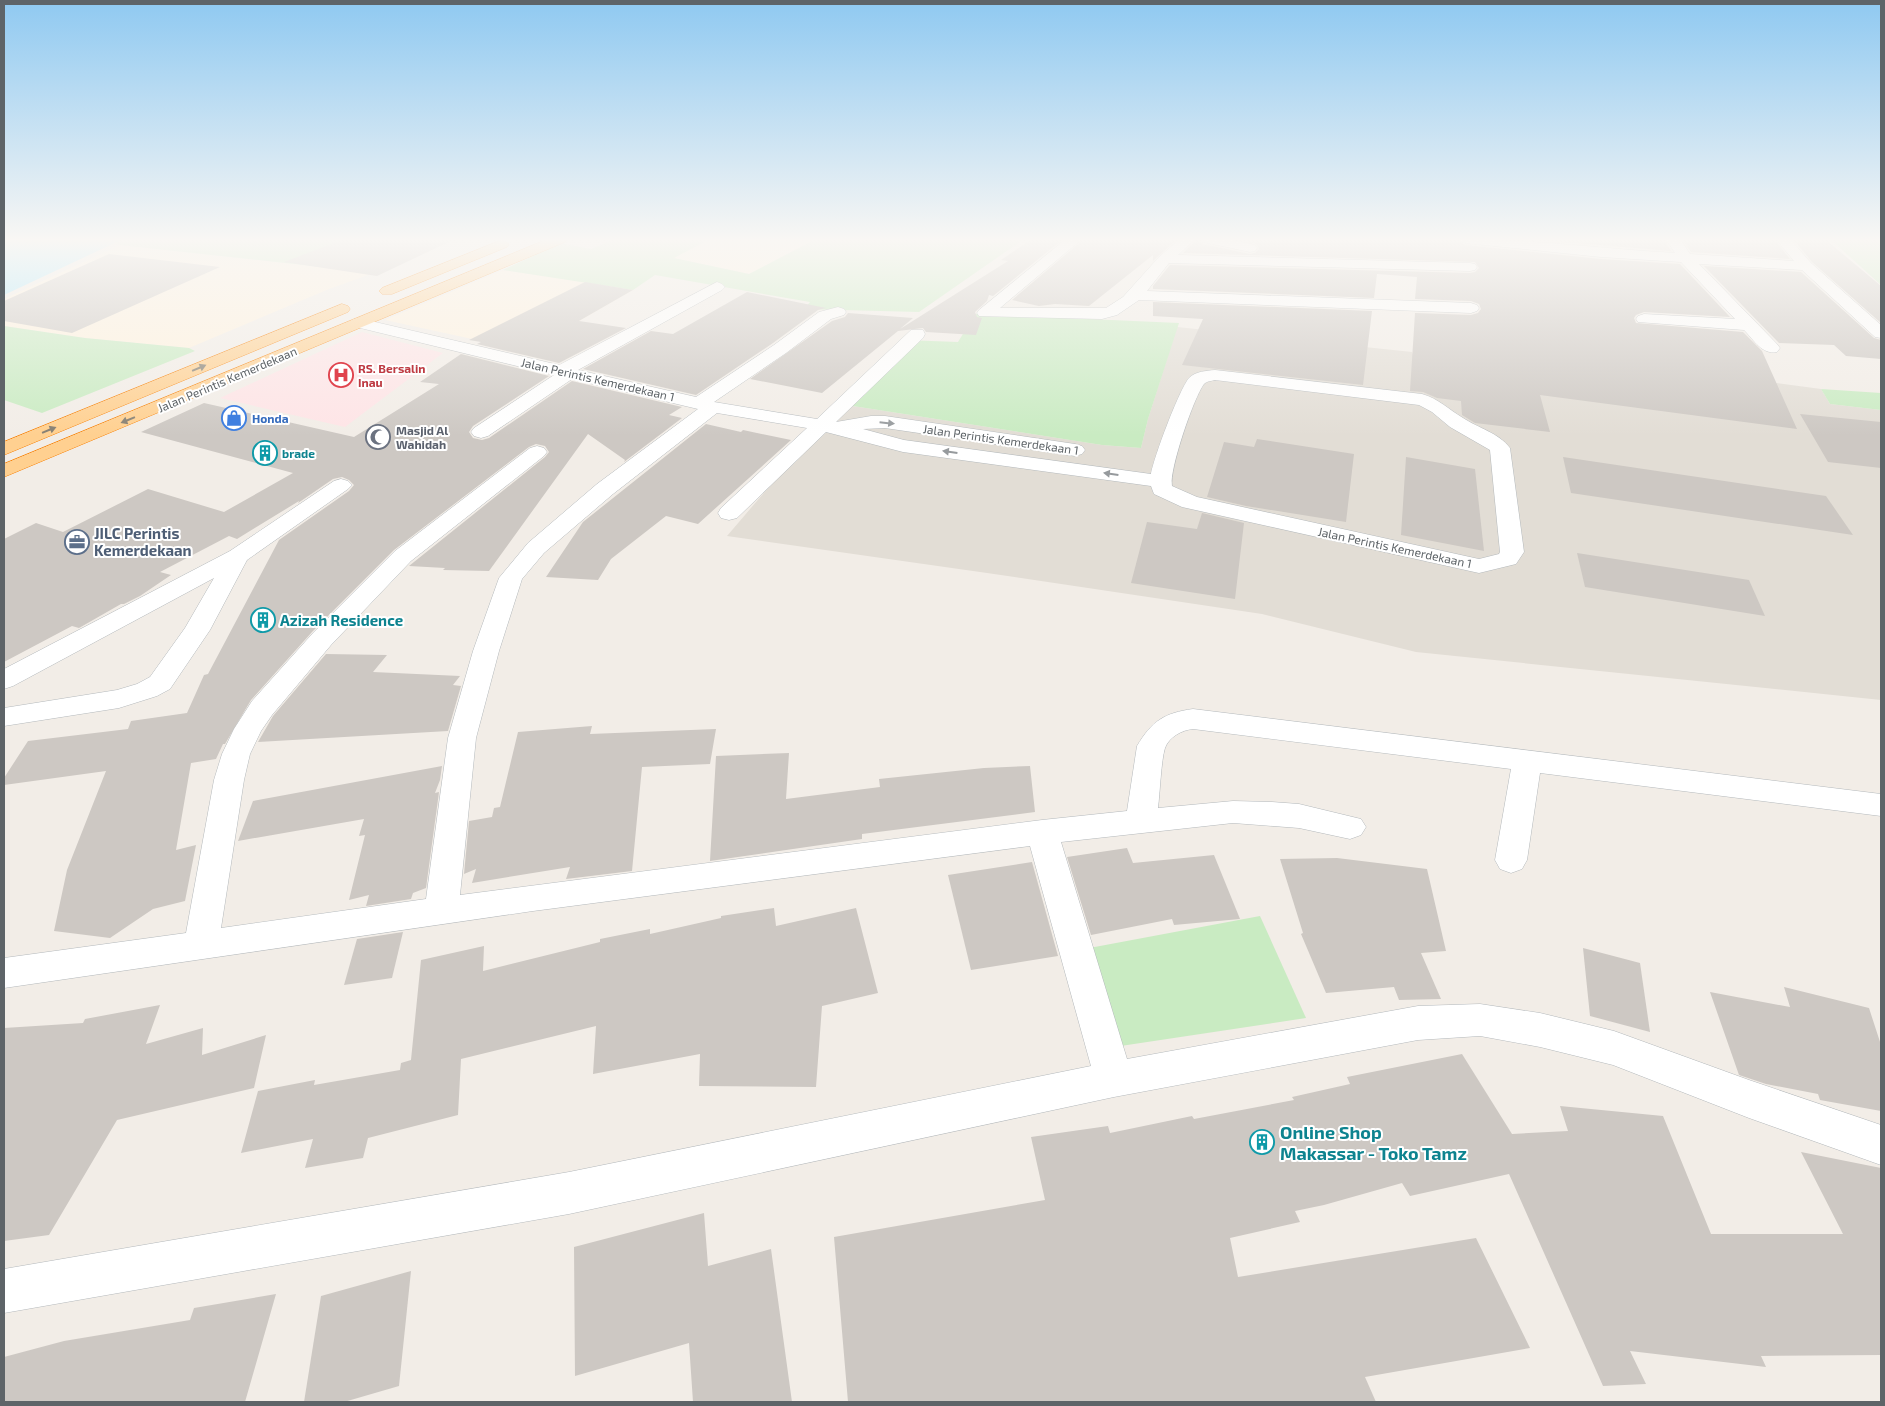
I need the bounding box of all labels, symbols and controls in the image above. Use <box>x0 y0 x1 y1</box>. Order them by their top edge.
street label: Jalan Perintis Kemerdekaan <box>155 343 299 415</box>
street label: Jalan Perintis Kemerdekaan 1 <box>520 355 676 403</box>
place label: RS. Bersalin Inau <box>358 361 426 389</box>
hospital icon: RS. Bersalin Inau <box>328 362 354 388</box>
one-way arrow <box>192 364 206 372</box>
shop icon: Honda <box>221 405 247 431</box>
place label: Honda <box>252 411 289 425</box>
one-way arrow <box>121 417 135 425</box>
one-way arrow <box>879 419 895 427</box>
street label: Jalan Perintis Kemerdekaan 1 <box>922 421 1080 457</box>
place label: Masjid Al Wahidah <box>396 423 448 451</box>
mosque icon: Masjid Al Wahidah <box>365 424 391 450</box>
one-way arrow <box>42 426 56 434</box>
building icon: brade <box>252 440 278 466</box>
place label: brade <box>282 446 315 460</box>
one-way arrow <box>941 448 957 456</box>
one-way arrow <box>1102 470 1118 478</box>
place label: JILC Perintis Kemerdekaan <box>94 524 192 559</box>
street label: Jalan Perintis Kemerdekaan 1 <box>1317 524 1473 570</box>
office icon: JILC Perintis Kemerdekaan <box>64 529 90 555</box>
building icon: Azizah Residence <box>250 607 276 633</box>
place label: Azizah Residence <box>280 611 403 629</box>
place label: Online Shop Makassar - Toko Tamz <box>1280 1121 1467 1164</box>
building icon: Online Shop Makassar - Toko Tamz <box>1249 1129 1275 1155</box>

